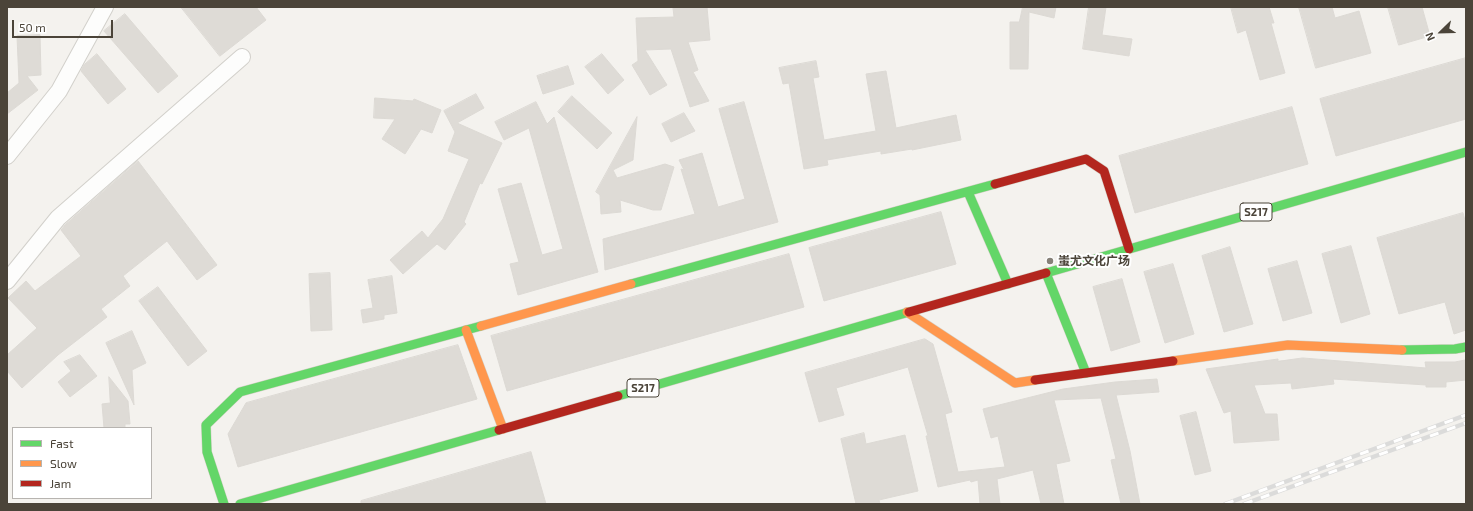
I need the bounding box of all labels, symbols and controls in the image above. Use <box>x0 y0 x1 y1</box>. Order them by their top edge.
scale bar <box>14 12 115 38</box>
north arrow <box>1421 12 1461 52</box>
text: 50 m <box>19 20 46 34</box>
text: N <box>1422 31 1437 43</box>
road number: S217 <box>1240 203 1272 221</box>
place label: 蚩尤文化广场 <box>1058 254 1130 268</box>
marker: 蚩尤文化广场 <box>1045 256 1055 266</box>
road number: S217 <box>627 379 659 397</box>
legend <box>12 427 152 499</box>
text: Fast <box>50 436 73 450</box>
text: Slow <box>50 456 77 470</box>
text: Jam <box>50 476 71 490</box>

